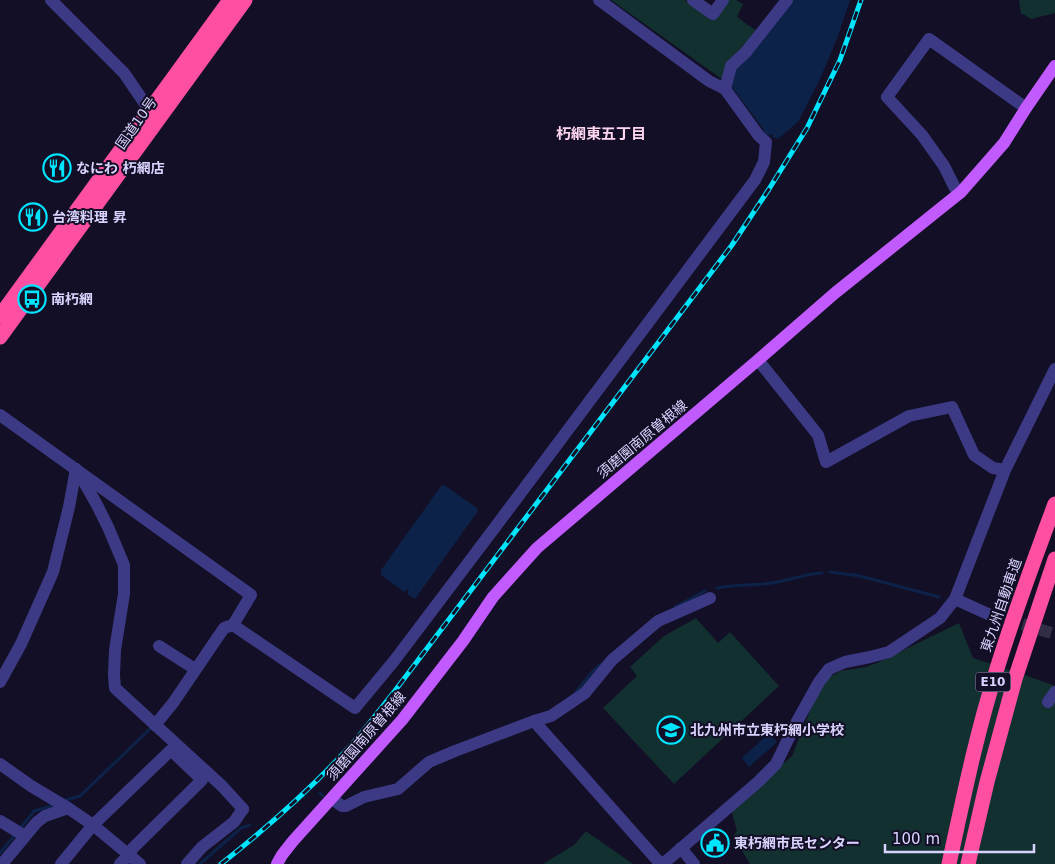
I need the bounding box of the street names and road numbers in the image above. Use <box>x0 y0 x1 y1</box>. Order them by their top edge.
street label: 国道10号 <box>112 94 160 152</box>
street label: 須磨園南原曽根線 <box>594 397 690 481</box>
street label: 東九州自動車道 <box>977 556 1025 654</box>
road number: E10 <box>976 672 1010 692</box>
street label: 須磨園南原曽根線 <box>323 688 409 784</box>

